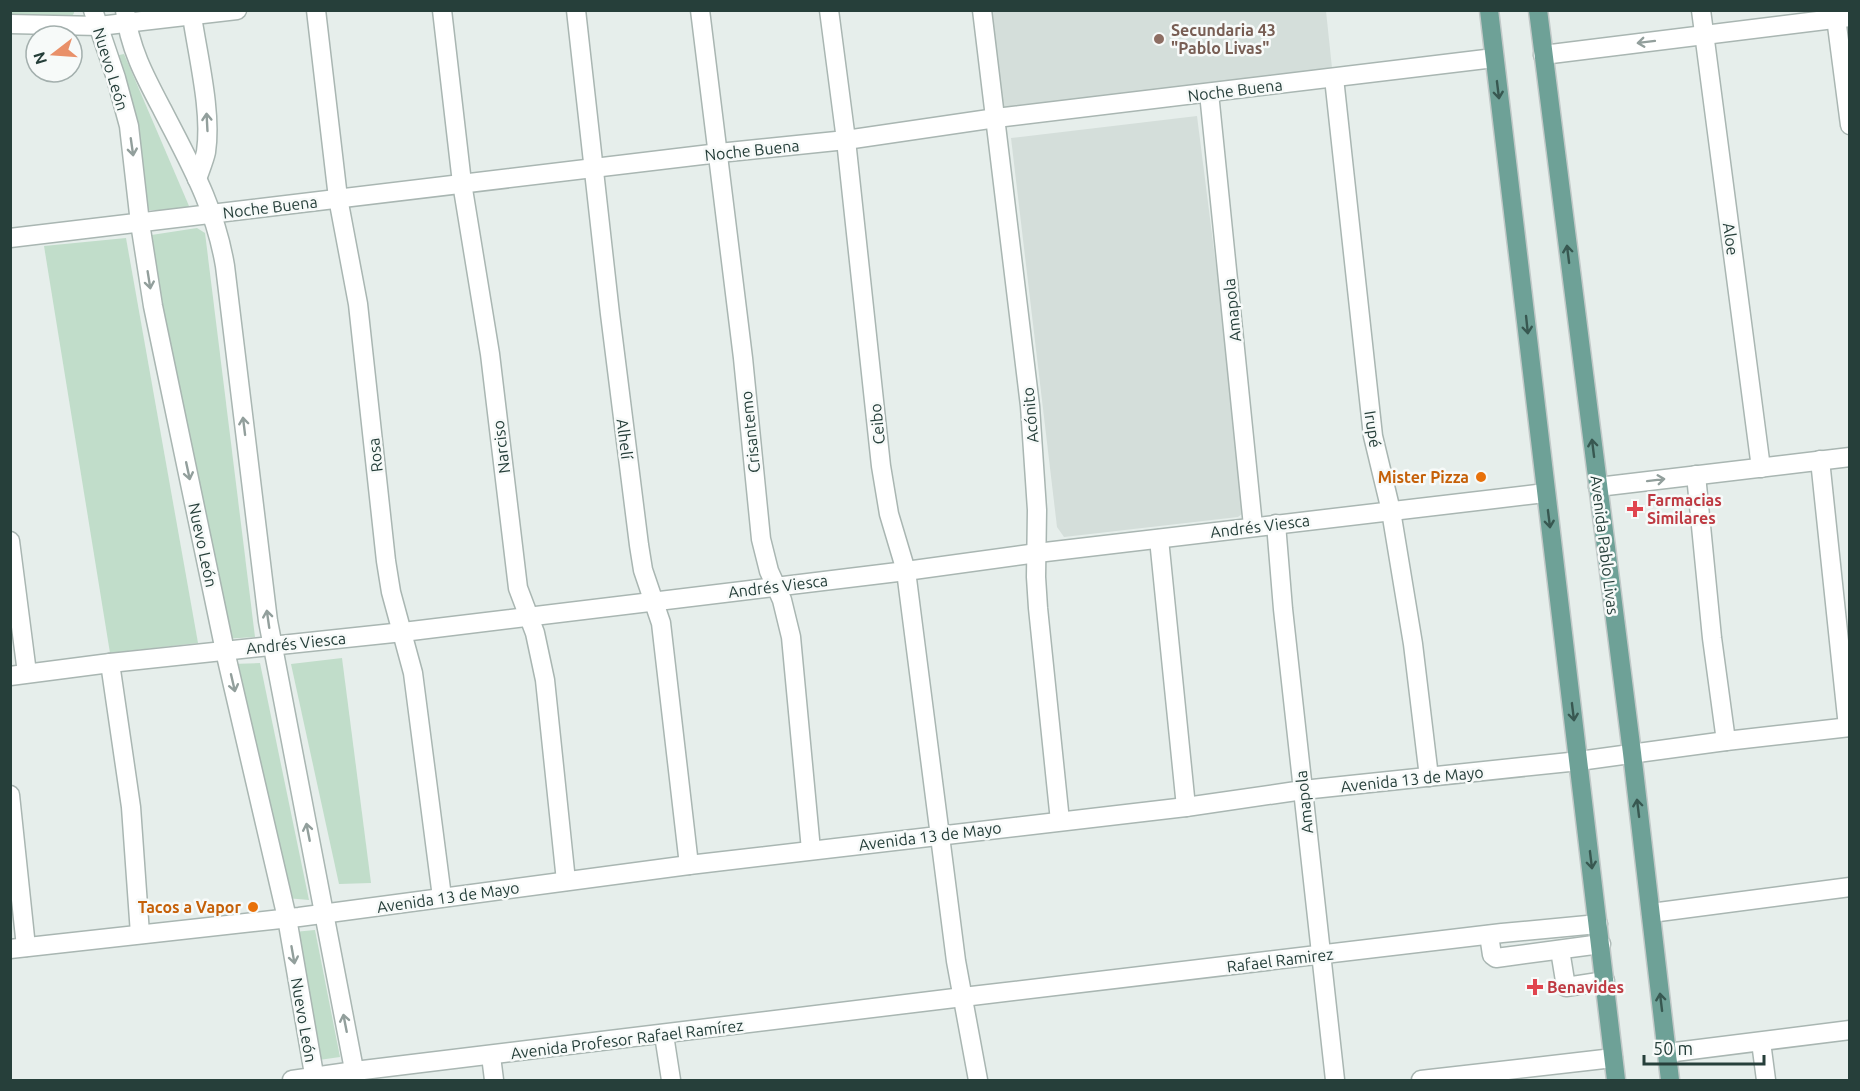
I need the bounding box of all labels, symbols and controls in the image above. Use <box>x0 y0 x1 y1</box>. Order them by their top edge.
place label: Secundaria 43 "Pablo Livas" <box>1171 21 1276 57</box>
north arrow <box>24 24 84 84</box>
street label: Nuevo León <box>90 25 132 113</box>
marker: Secundaria 43 "Pablo Livas" <box>1152 32 1166 46</box>
one-way arrow <box>1636 37 1656 48</box>
text: N <box>29 50 50 67</box>
street label: Noche Buena <box>1187 75 1283 105</box>
one-way arrow <box>1493 79 1504 99</box>
one-way arrow <box>201 113 212 133</box>
street label: Noche Buena <box>704 136 800 164</box>
one-way arrow <box>126 137 137 157</box>
street label: Noche Buena <box>222 192 318 222</box>
street label: Aloe <box>1720 222 1742 256</box>
one-way arrow <box>1562 245 1573 265</box>
one-way arrow <box>144 270 155 290</box>
street label: Amapola <box>1220 277 1244 343</box>
one-way arrow <box>1521 314 1532 334</box>
street label: Acónito <box>1019 386 1041 444</box>
street label: Crisantemo <box>737 390 763 474</box>
street label: Ceibo <box>866 403 888 445</box>
street label: Irupé <box>1361 409 1385 449</box>
one-way arrow <box>239 416 250 436</box>
street label: Alhelí <box>614 418 637 461</box>
street label: Narciso <box>489 419 513 475</box>
street label: Rosa <box>364 437 386 473</box>
one-way arrow <box>1587 438 1598 458</box>
one-way arrow <box>183 461 194 481</box>
place label: Mister Pizza <box>1378 468 1469 486</box>
marker: Mister Pizza <box>1474 470 1488 484</box>
street label: Avenida Pablo Livas <box>1588 474 1622 616</box>
one-way arrow <box>1645 474 1665 485</box>
place label: Farmacias Similares <box>1647 491 1722 527</box>
street label: Nuevo León <box>185 501 221 589</box>
marker: Farmacias Similares <box>1628 502 1642 516</box>
one-way arrow <box>1543 508 1554 528</box>
street label: Andrés Viesca <box>1209 511 1311 541</box>
street label: Andrés Viesca <box>727 571 829 601</box>
one-way arrow <box>263 610 274 630</box>
street label: Andrés Viesca <box>245 629 347 657</box>
one-way arrow <box>227 673 239 692</box>
one-way arrow <box>1567 702 1578 721</box>
street label: Avenida 13 de Mayo <box>1340 763 1484 795</box>
street label: Amapola <box>1292 769 1316 835</box>
one-way arrow <box>1632 798 1643 818</box>
street label: Avenida 13 de Mayo <box>858 818 1002 854</box>
one-way arrow <box>302 822 313 842</box>
one-way arrow <box>1585 850 1596 870</box>
street label: Avenida 13 de Mayo <box>376 878 520 916</box>
place label: Tacos a Vapor <box>138 898 241 916</box>
marker: Tacos a Vapor <box>246 900 260 914</box>
one-way arrow <box>288 945 299 964</box>
street label: Rafael Ramirez <box>1226 945 1334 975</box>
street label: Nuevo León <box>288 976 320 1064</box>
place label: Benavides <box>1547 978 1624 996</box>
marker: Benavides <box>1528 980 1542 994</box>
one-way arrow <box>1655 992 1666 1012</box>
one-way arrow <box>339 1014 350 1033</box>
street label: Avenida Profesor Rafael Ramírez <box>510 1016 744 1062</box>
scale bar <box>1644 1028 1764 1066</box>
text: 50 m <box>1653 1038 1693 1058</box>

